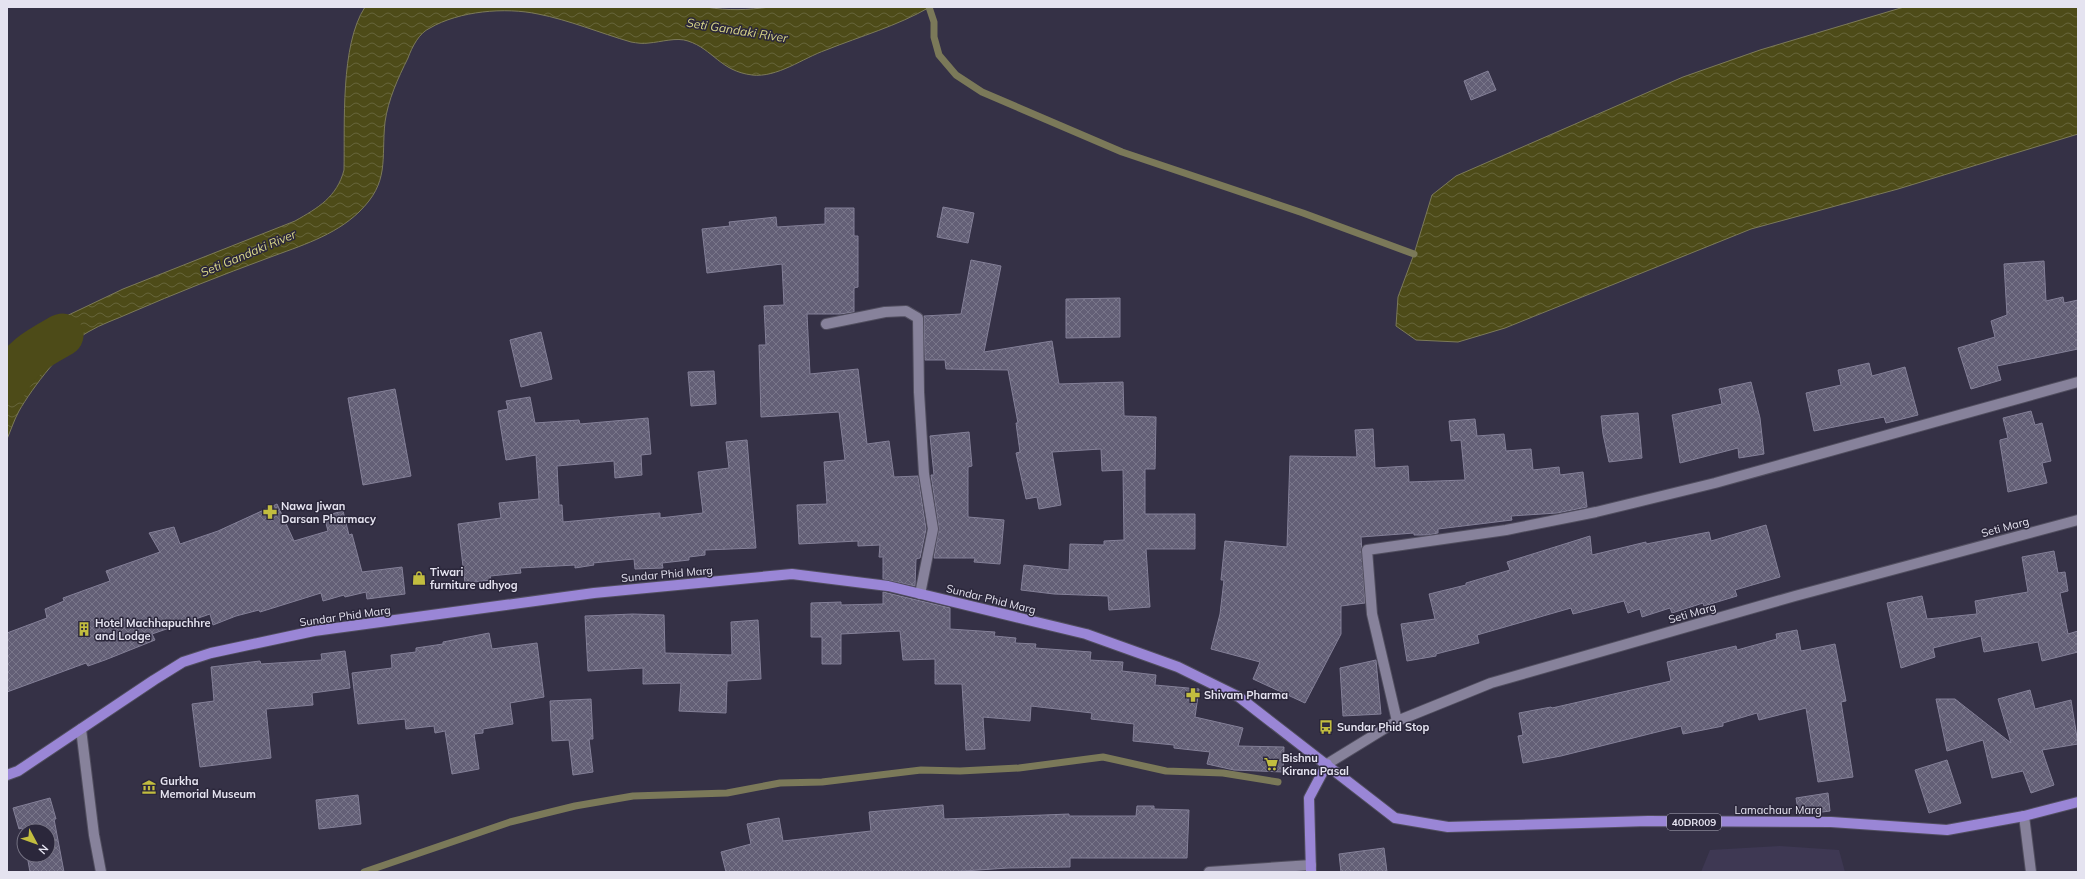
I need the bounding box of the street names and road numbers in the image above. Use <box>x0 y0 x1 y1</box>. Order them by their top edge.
street label: Seti Marg <box>1980 514 2030 540</box>
street label: Sundar Phid Marg <box>621 563 713 585</box>
street label: Sundar Phid Marg <box>945 581 1037 617</box>
street label: Seti Marg <box>1667 600 1717 626</box>
street label: Sundar Phid Marg <box>298 603 392 629</box>
street label: Lamachaur Marg <box>1734 803 1822 817</box>
road number: 40DR009 <box>1667 814 1721 830</box>

